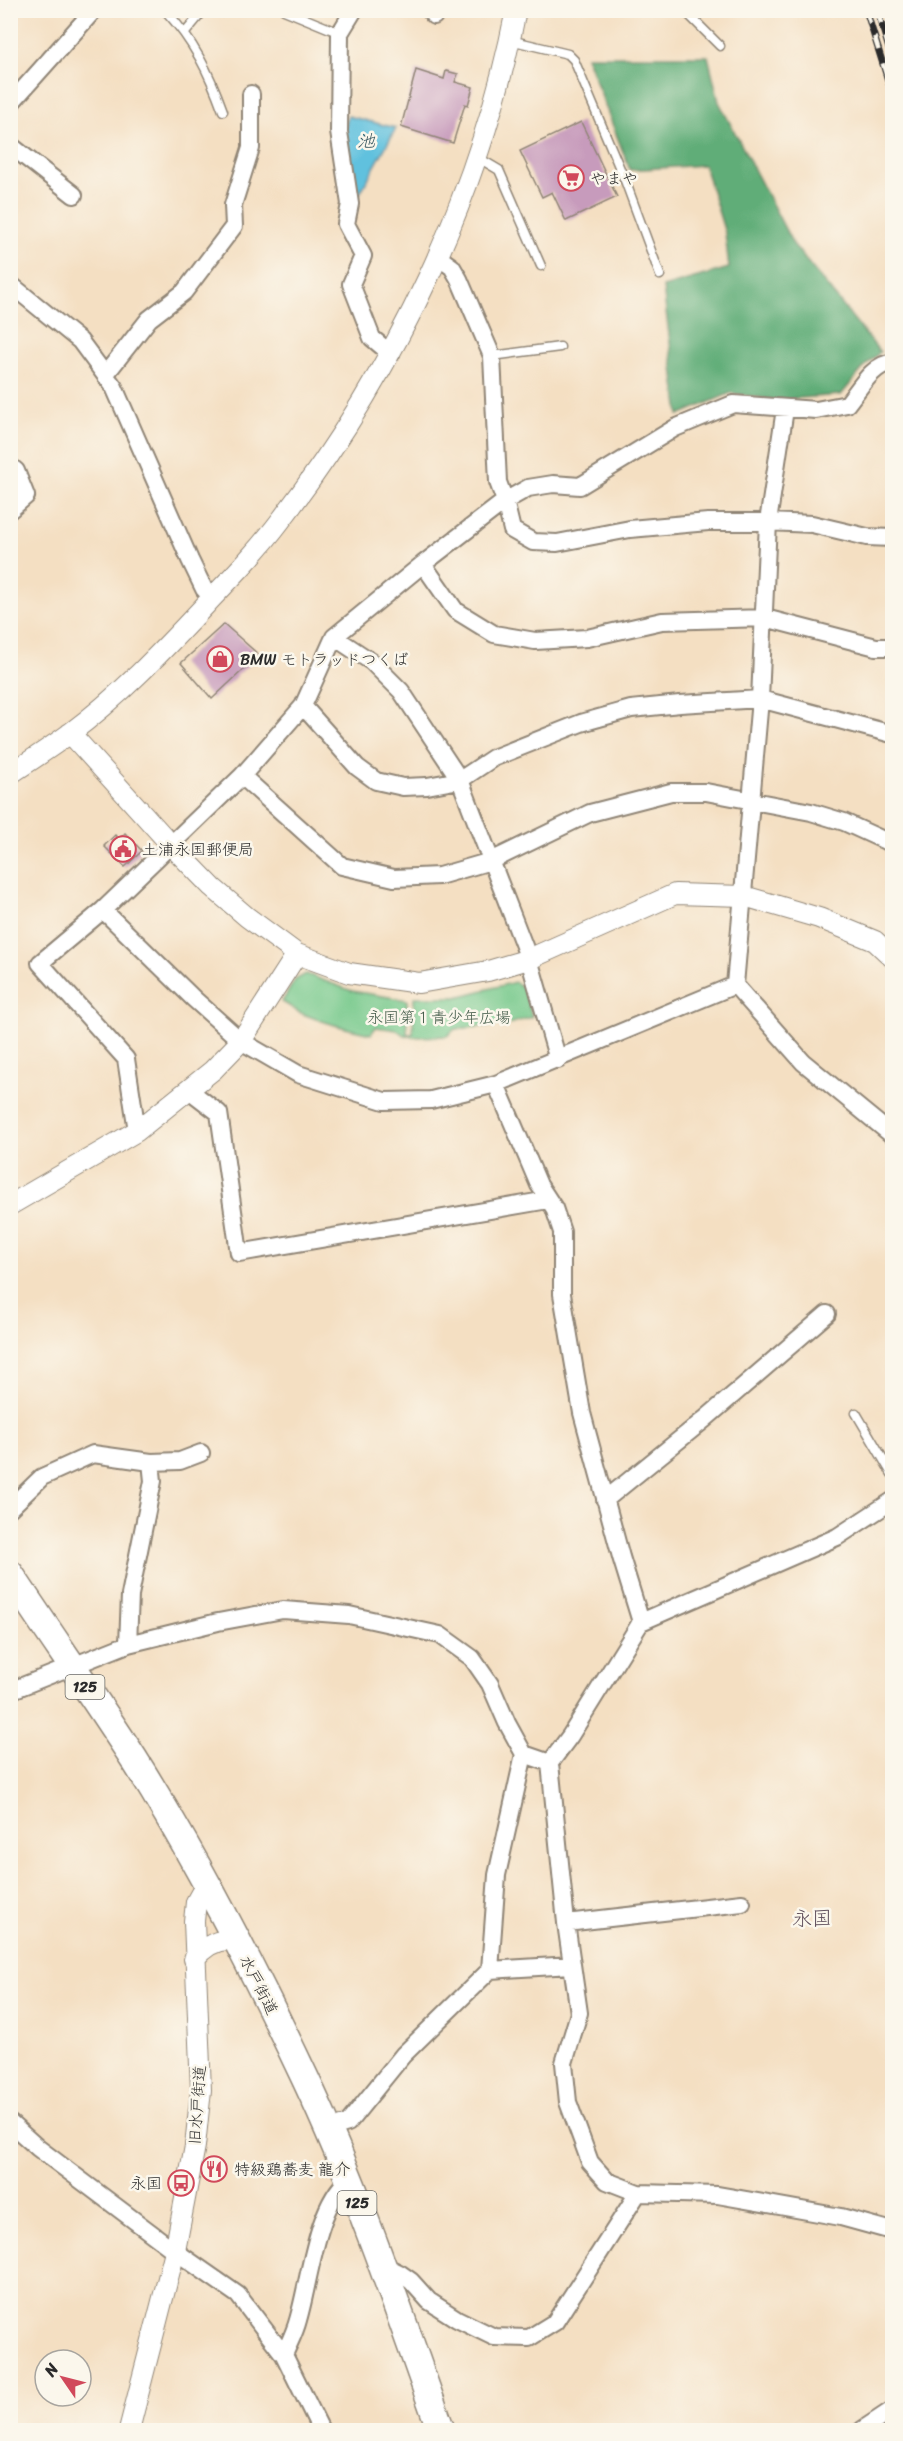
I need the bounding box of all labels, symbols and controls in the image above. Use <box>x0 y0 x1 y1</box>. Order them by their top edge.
water label: 池 <box>357 125 376 157</box>
supermarket icon: やまや <box>556 163 586 193</box>
place label: やまや <box>590 164 638 193</box>
shop icon: BMW モトラッドつくば <box>205 644 235 674</box>
place label: BMW モトラッドつくば <box>240 645 409 674</box>
public building icon: 土浦永国郵便局 <box>108 834 138 864</box>
place label: 土浦永国郵便局 <box>142 835 254 864</box>
park label: 永国第１青少年広場 <box>367 1003 511 1032</box>
road number: 125 <box>66 1675 104 1699</box>
district label: 永国 <box>792 1901 832 1936</box>
street label: 水戸街道 <box>232 1950 286 2020</box>
street label: 旧水戸街道 <box>180 2064 214 2146</box>
restaurant icon: 特級鶏蕎麦 龍介 <box>199 2154 229 2184</box>
place label: 特級鶏蕎麦 龍介 <box>234 2155 350 2184</box>
bus stop icon: 永国 <box>166 2168 196 2198</box>
place label: 永国 <box>130 2169 162 2198</box>
road number: 125 <box>338 2191 376 2215</box>
north arrow <box>33 2348 93 2408</box>
text: N <box>35 2356 67 2383</box>

